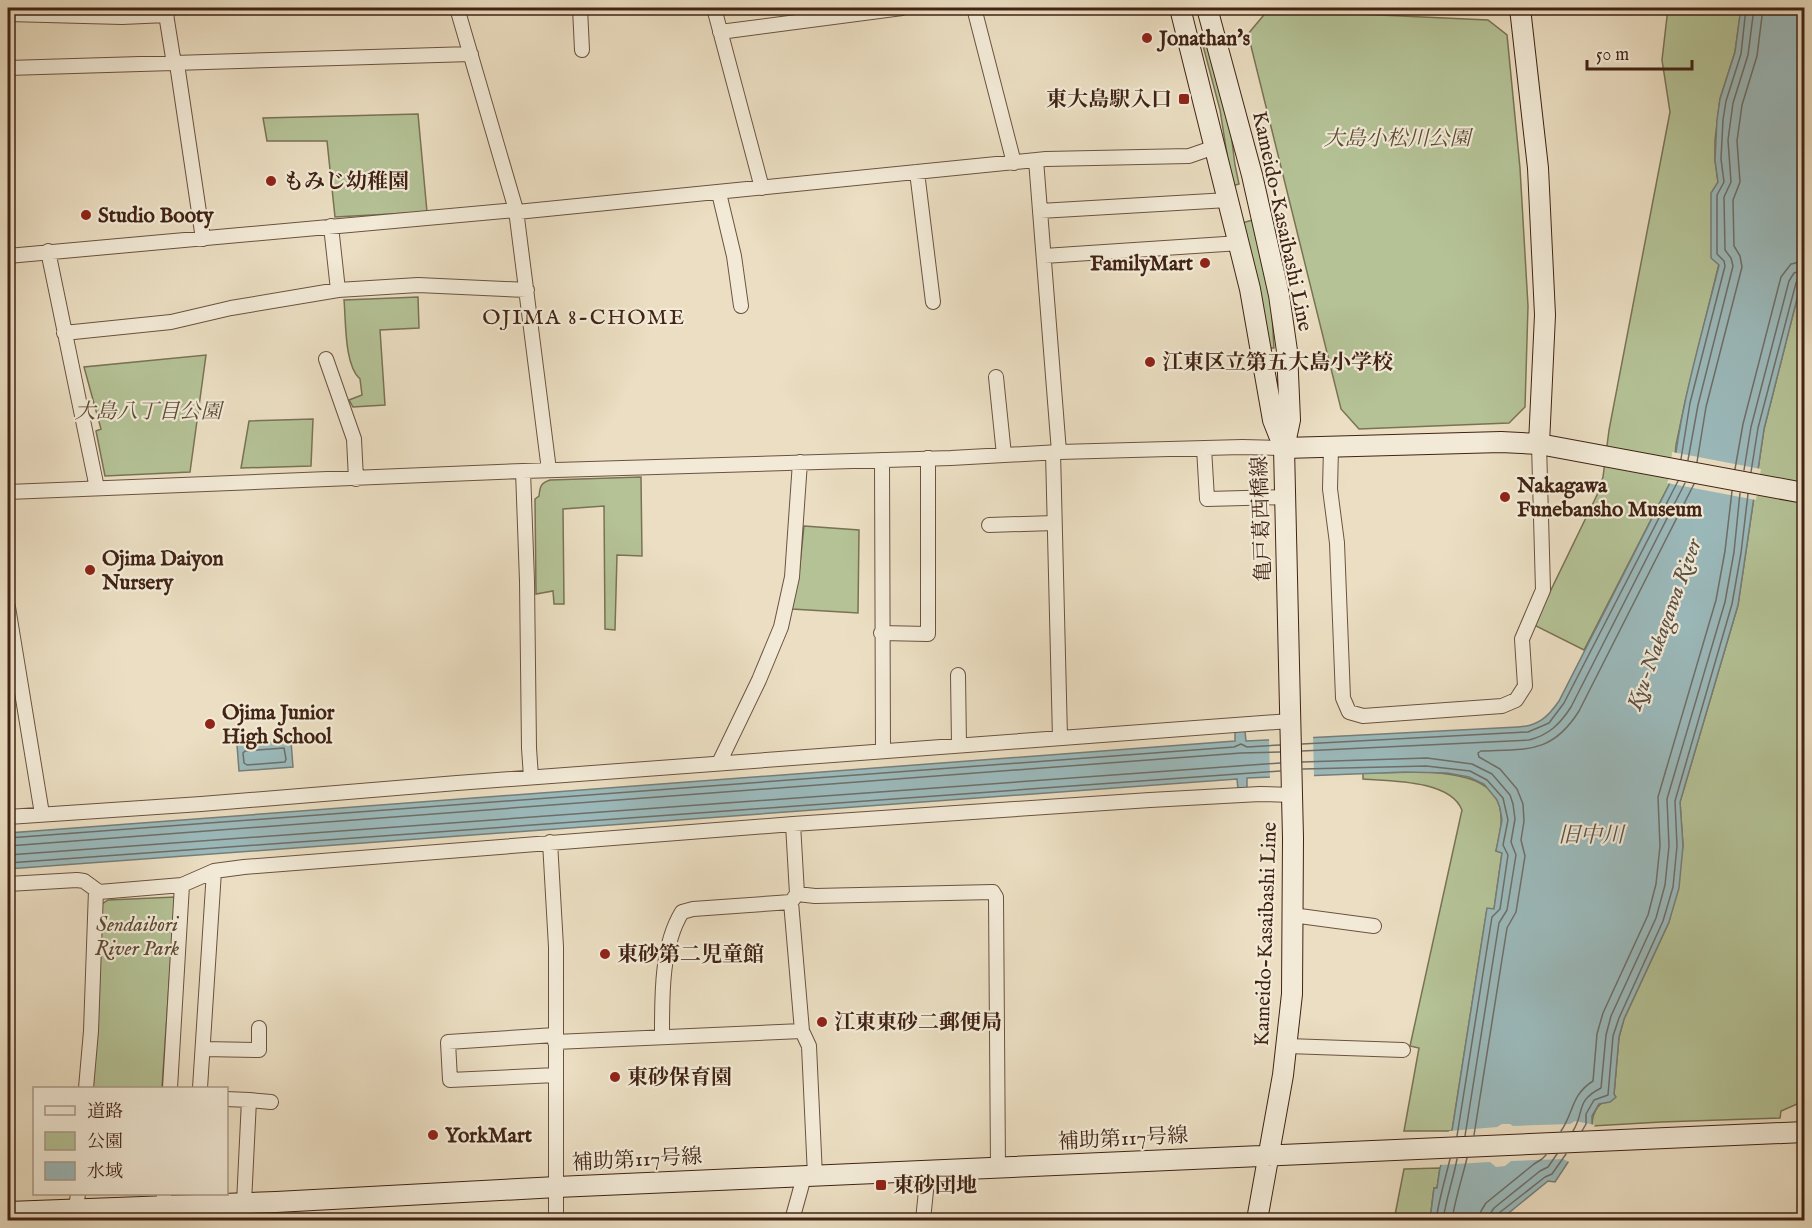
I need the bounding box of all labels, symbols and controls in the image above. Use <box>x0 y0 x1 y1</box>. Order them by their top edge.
place label: Jonathan's <box>1156 26 1250 53</box>
marker: Jonathan's <box>1140 31 1154 45</box>
scale bar <box>1587 33 1692 71</box>
text: 50 m <box>1596 44 1629 67</box>
place label: 東大島駅入口 <box>1046 87 1172 114</box>
marker: 東大島駅入口 <box>1177 92 1191 106</box>
street label: Kameido-Kasaibashi Line <box>1245 109 1318 334</box>
park label: 大島小松川公園 <box>1324 126 1473 153</box>
place label: もみじ幼稚園 <box>283 169 409 196</box>
marker: もみじ幼稚園 <box>264 174 278 188</box>
place label: Studio Booty <box>98 203 214 230</box>
marker: Studio Booty <box>79 208 93 222</box>
place label: FamilyMart <box>1090 251 1194 278</box>
marker: FamilyMart <box>1198 256 1212 270</box>
district label: OJIMA 8-CHOME <box>482 304 686 332</box>
place label: 江東区立第五大島小学校 <box>1162 350 1393 377</box>
marker: 江東区立第五大島小学校 <box>1143 355 1157 369</box>
park label: 大島八丁目公園 <box>75 399 224 426</box>
street label: 亀戸葛西橋線 <box>1247 456 1278 582</box>
place label: Nakagawa Funebansho Museum <box>1516 473 1703 524</box>
marker: Nakagawa Funebansho Museum <box>1498 490 1512 504</box>
water label: Kyu-Nakagawa River <box>1621 534 1709 715</box>
place label: Ojima Daiyon Nursery <box>101 546 224 597</box>
marker: Ojima Daiyon Nursery <box>83 563 97 577</box>
place label: Ojima Junior High School <box>222 700 335 751</box>
marker: Ojima Junior High School <box>203 717 217 731</box>
street label: Kameido-Kasaibashi Line <box>1249 821 1284 1047</box>
water label: 旧中川 <box>1558 822 1626 850</box>
park label: Sendaibori River Park <box>95 912 180 963</box>
place label: 東砂第二児童館 <box>617 942 764 969</box>
marker: 東砂第二児童館 <box>598 947 612 961</box>
place label: 江東東砂二郵便局 <box>834 1010 1002 1037</box>
marker: 江東東砂二郵便局 <box>815 1015 829 1029</box>
place label: 東砂保育園 <box>627 1065 732 1092</box>
marker: 東砂保育園 <box>608 1070 622 1084</box>
legend <box>33 1087 228 1195</box>
text: 道路 <box>87 1101 123 1124</box>
place label: YorkMart <box>445 1123 533 1150</box>
street label: 補助第117号線 <box>1057 1123 1189 1156</box>
marker: YorkMart <box>426 1128 440 1142</box>
text: 公園 <box>87 1131 123 1154</box>
street label: 補助第117号線 <box>571 1144 703 1177</box>
text: 水域 <box>87 1161 123 1184</box>
place label: 東砂団地 <box>893 1173 977 1200</box>
marker: 東砂団地 <box>874 1178 888 1192</box>

